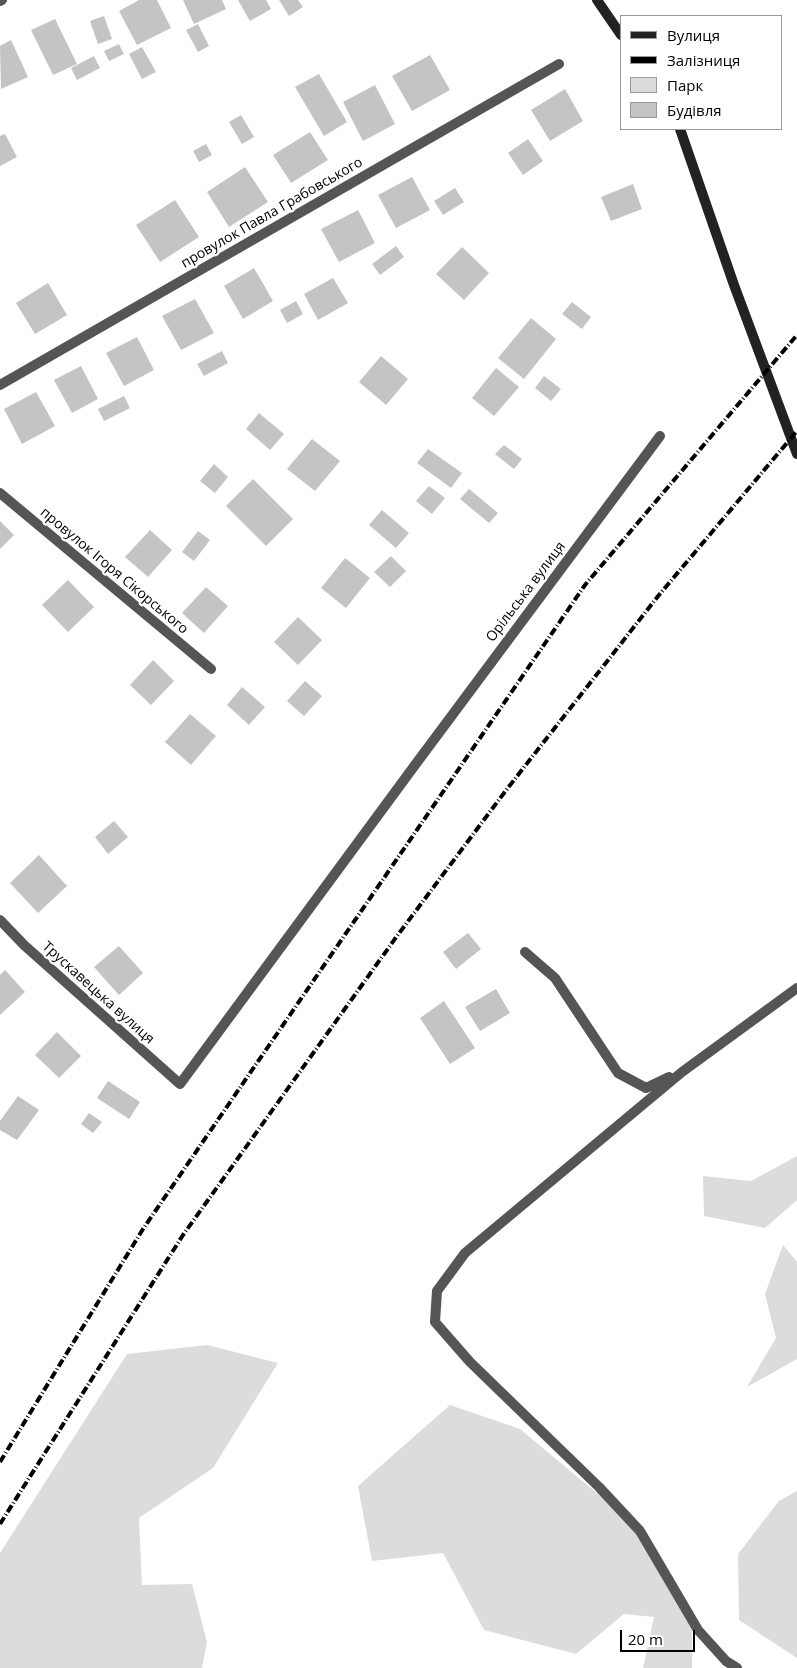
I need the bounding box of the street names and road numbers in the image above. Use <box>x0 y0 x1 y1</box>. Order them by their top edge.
street label: провулок Павла Грабовського <box>178 154 366 272</box>
street label: провулок Ігоря Сікорського <box>37 504 191 638</box>
street label: Орільська вулиця <box>483 538 569 646</box>
street label: Трускавецька вулиця <box>38 938 158 1048</box>

